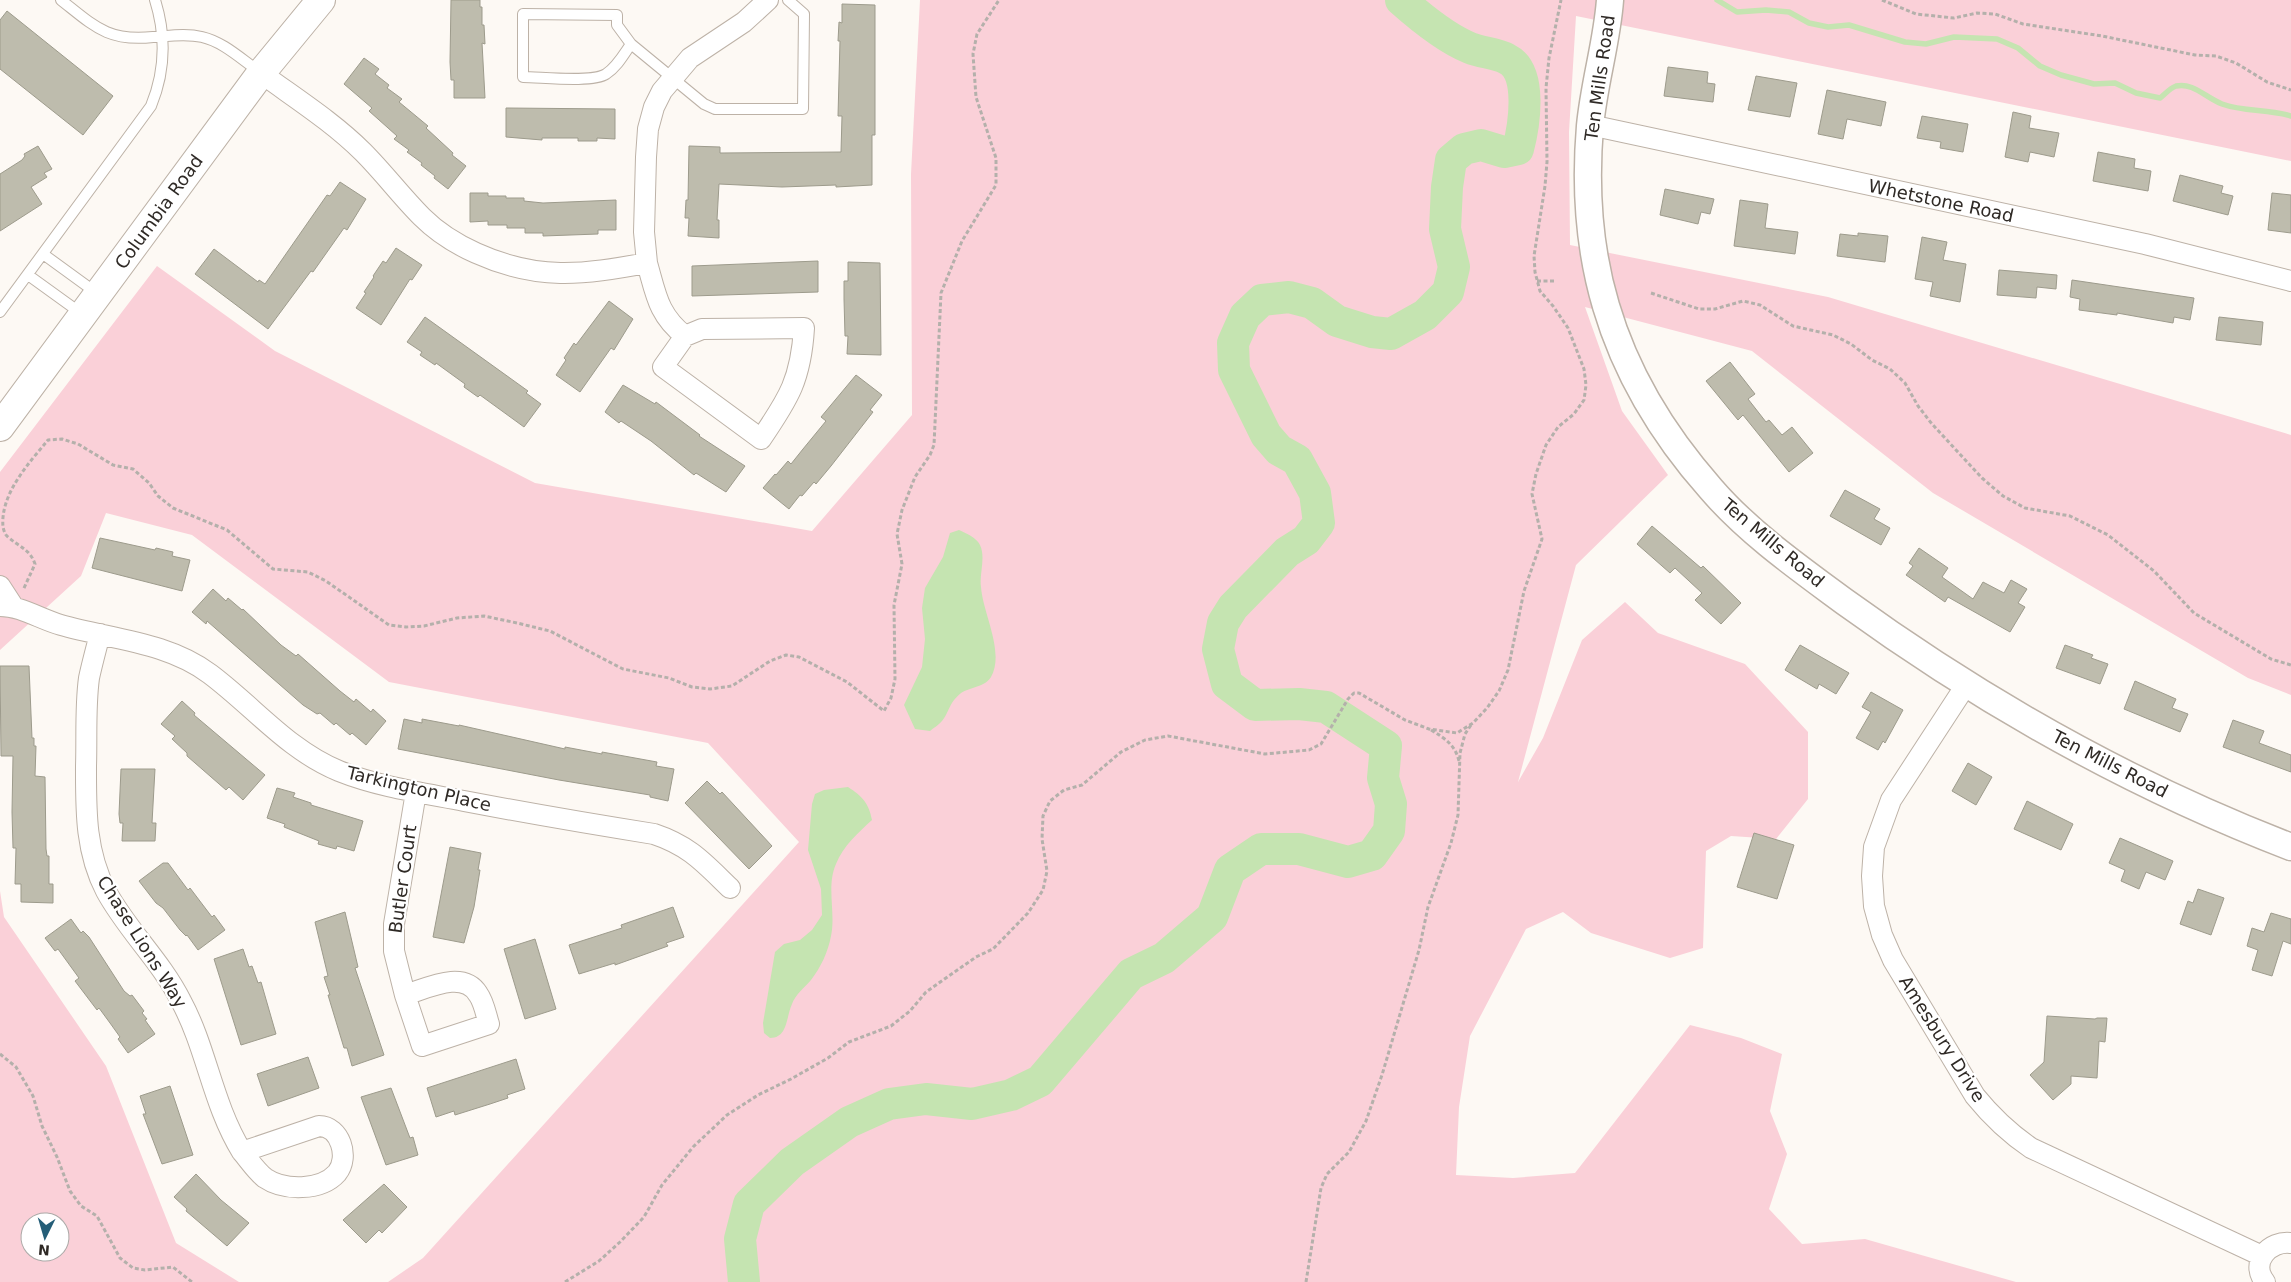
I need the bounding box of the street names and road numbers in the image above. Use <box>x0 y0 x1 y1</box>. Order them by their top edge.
street label: Ten Mills Road <box>1580 14 1619 143</box>
street label: Columbia Road <box>110 151 207 273</box>
street label: Whetstone Road <box>1866 175 2016 226</box>
street label: Ten Mills Road <box>1717 493 1829 591</box>
street label: Ten Mills Road <box>2048 725 2172 802</box>
street label: Tarkington Place <box>344 761 493 815</box>
street label: Butler Court <box>384 823 421 935</box>
street label: Chase Lions Way <box>93 872 192 1012</box>
street label: Amesbury Drive <box>1895 972 1990 1106</box>

